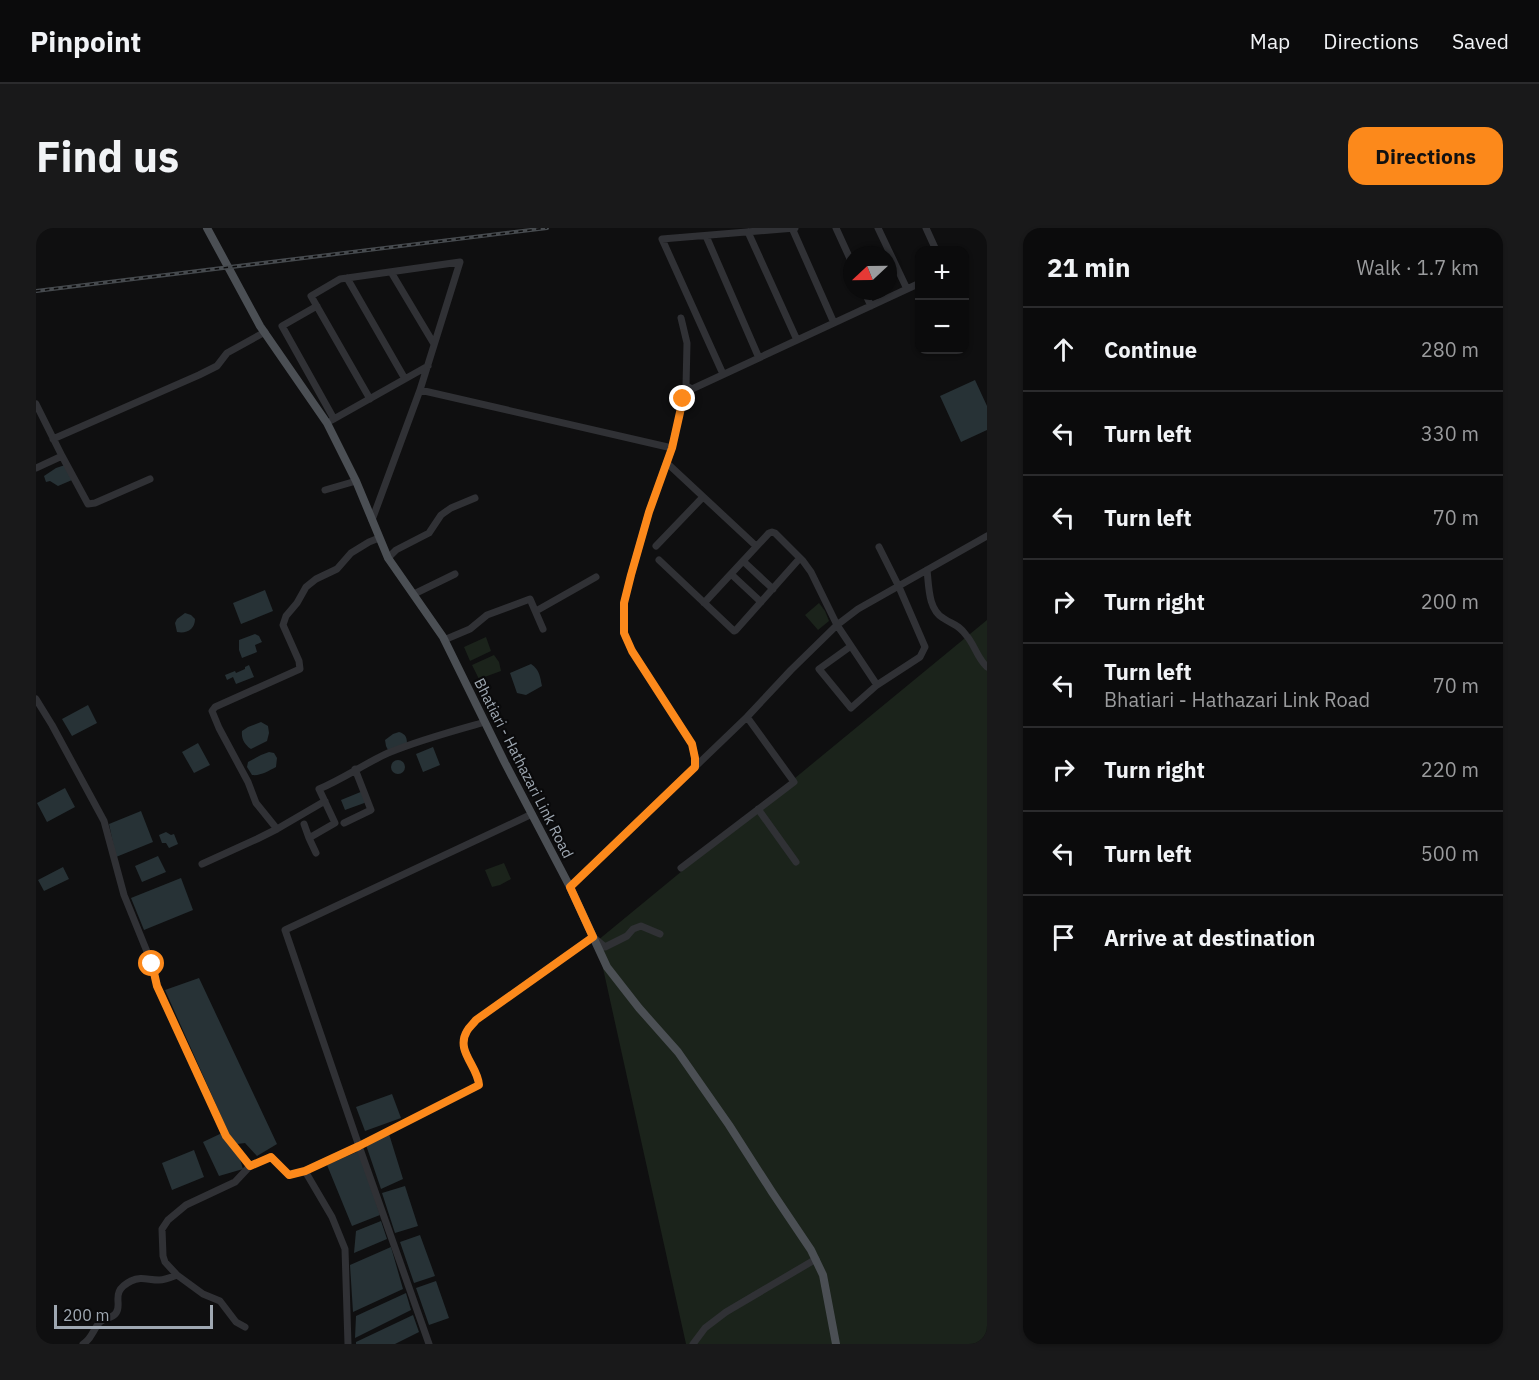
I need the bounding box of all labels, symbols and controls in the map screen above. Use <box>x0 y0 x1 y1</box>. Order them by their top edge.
text: Pinpoint <box>30 23 141 60</box>
text: Map <box>1250 27 1290 55</box>
text: Directions <box>1323 27 1419 55</box>
text: Saved <box>1452 27 1509 55</box>
button: Directions <box>1348 127 1503 185</box>
text: Find us <box>36 129 179 184</box>
north arrow <box>843 246 897 300</box>
map controls <box>915 246 969 354</box>
button: + <box>915 246 969 300</box>
text: 21 min <box>1047 250 1131 284</box>
text: Walk · 1.7 km <box>1357 254 1479 281</box>
button: − <box>915 300 969 354</box>
icon: ahead <box>1047 333 1080 366</box>
text: Continue <box>1104 335 1197 364</box>
text: 280 m <box>1421 336 1479 363</box>
route end <box>669 385 695 411</box>
icon: left <box>1047 417 1080 450</box>
text: Turn left <box>1104 419 1192 448</box>
text: 330 m <box>1421 420 1479 447</box>
icon: left <box>1047 501 1080 534</box>
text: Turn left <box>1104 503 1192 532</box>
text: 70 m <box>1433 504 1479 531</box>
icon: right <box>1047 585 1080 618</box>
text: Turn right <box>1104 587 1205 616</box>
text: 200 m <box>1421 588 1479 615</box>
text: Turn left <box>1104 657 1192 686</box>
icon: left <box>1047 669 1080 702</box>
text: 70 m <box>1433 672 1479 699</box>
street label: Bhatiari - Hathazari Link Road <box>470 675 578 861</box>
text: Bhatiari - Hathazari Link Road <box>1104 686 1370 713</box>
icon: right <box>1047 753 1080 786</box>
text: Turn right <box>1104 755 1205 784</box>
text: 220 m <box>1421 756 1479 783</box>
icon: left <box>1047 837 1080 870</box>
text: Turn left <box>1104 839 1192 868</box>
text: 500 m <box>1421 840 1479 867</box>
icon: arrive <box>1047 921 1080 954</box>
text: Arrive at destination <box>1104 923 1315 952</box>
route start <box>138 950 164 976</box>
scale bar <box>54 1302 213 1330</box>
text: 200 m <box>63 1305 110 1325</box>

